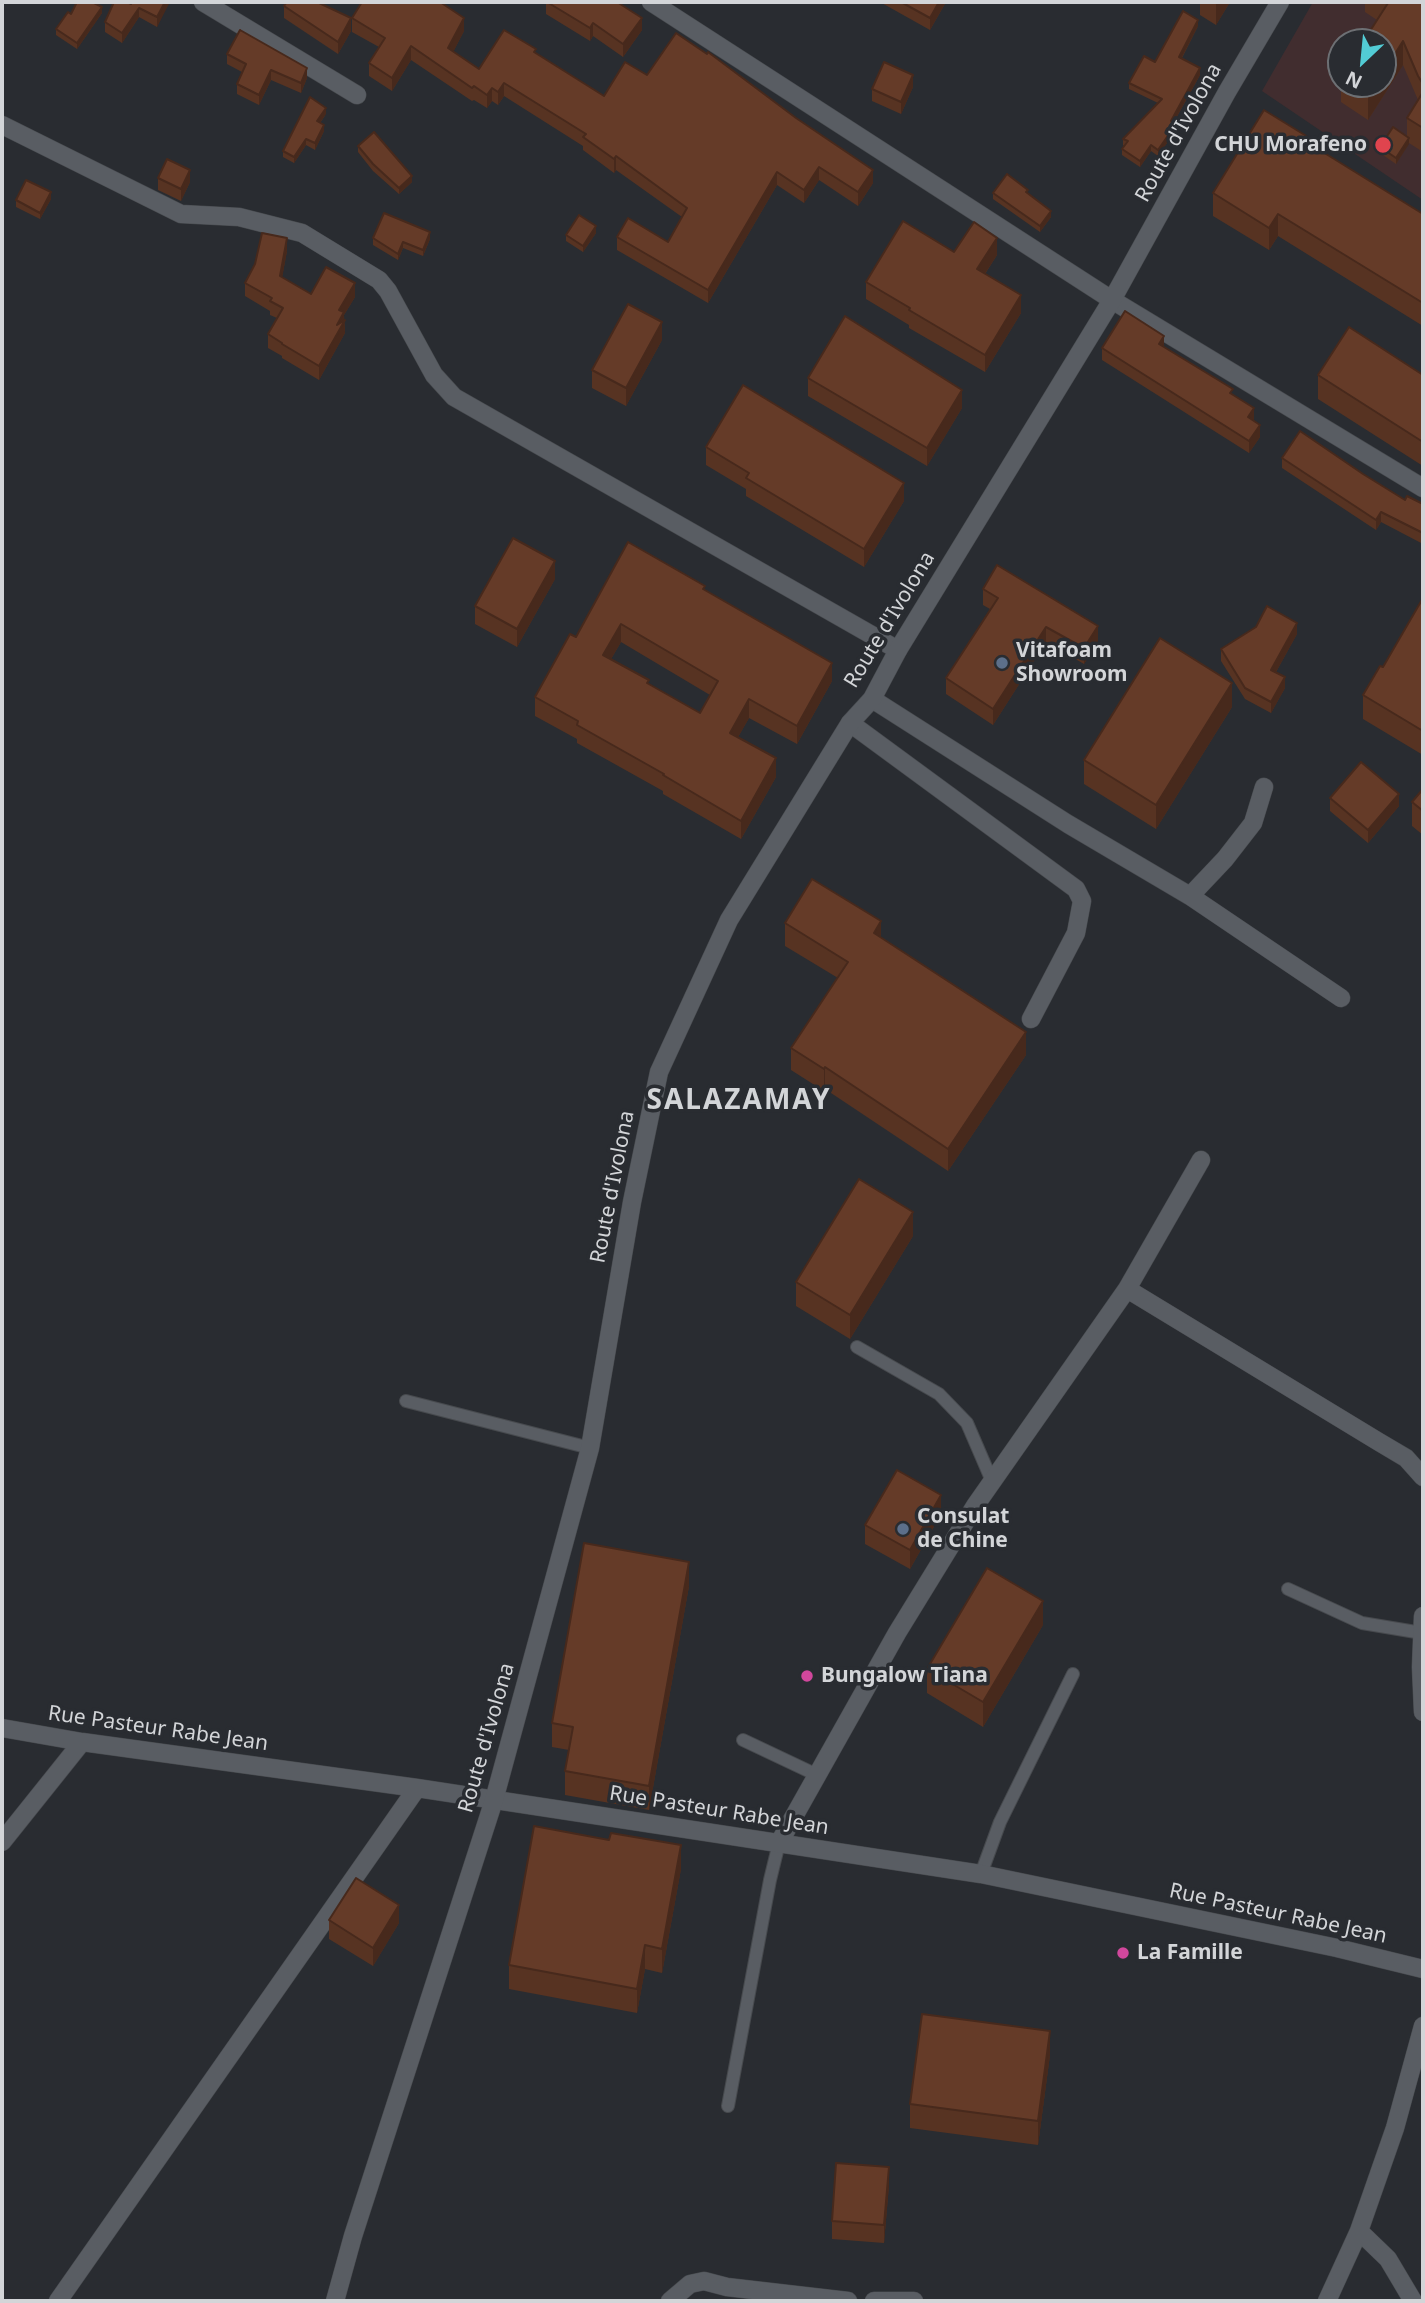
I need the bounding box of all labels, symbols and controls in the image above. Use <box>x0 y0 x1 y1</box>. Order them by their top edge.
north arrow <box>1327 28 1397 98</box>
street label: Route d'Ivolona <box>1130 59 1228 207</box>
text: N <box>1341 65 1366 95</box>
place label: CHU Morafeno <box>1214 132 1367 158</box>
marker: CHU Morafeno <box>1373 135 1393 155</box>
street label: Route d'Ivolona <box>839 547 941 693</box>
place label: Vitafoam Showroom <box>1016 638 1128 688</box>
marker: Vitafoam Showroom <box>994 655 1010 671</box>
district label: SALAZAMAY <box>648 1084 830 1118</box>
street label: Route d'Ivolona <box>586 1109 640 1265</box>
place label: Consulat de Chine <box>917 1504 1009 1554</box>
marker: Consulat de Chine <box>895 1521 911 1537</box>
street label: Route d'Ivolona <box>454 1660 520 1816</box>
place label: Bungalow Tiana <box>821 1663 988 1689</box>
marker: Bungalow Tiana <box>799 1668 815 1684</box>
street label: Rue Pasteur Rabe Jean <box>46 1701 270 1757</box>
street label: Rue Pasteur Rabe Jean <box>607 1781 831 1841</box>
street label: Rue Pasteur Rabe Jean <box>1167 1879 1389 1949</box>
place label: La Famille <box>1137 1940 1243 1966</box>
marker: La Famille <box>1115 1945 1131 1961</box>

